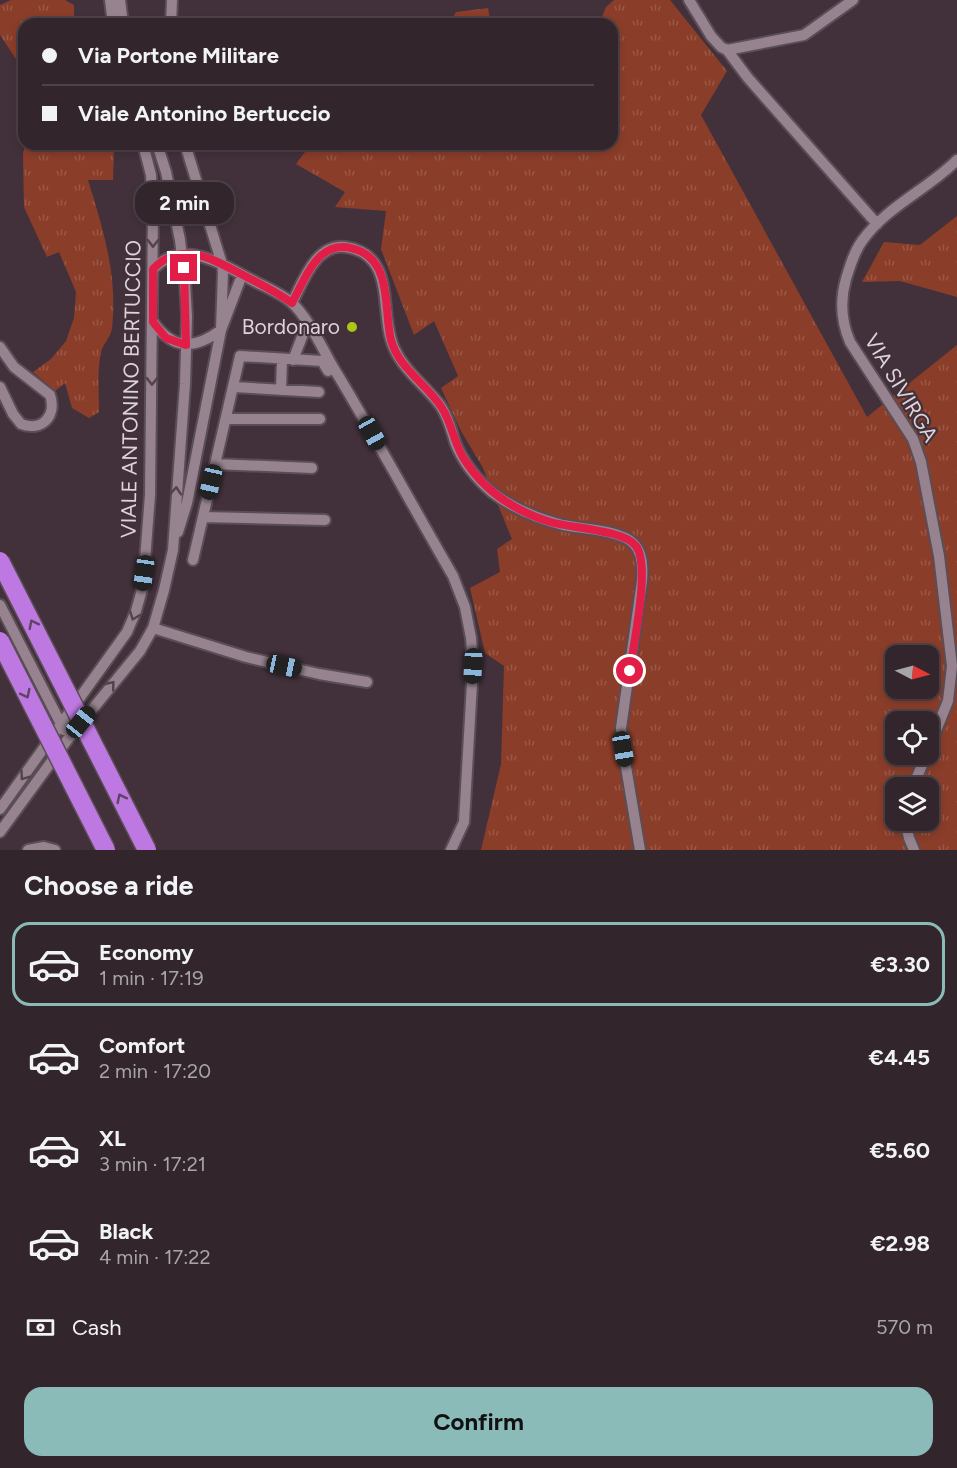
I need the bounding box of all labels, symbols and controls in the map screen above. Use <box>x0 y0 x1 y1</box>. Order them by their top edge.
text: Via Portone Militare <box>78 42 279 69</box>
text: Viale Antonino Bertuccio <box>78 100 331 127</box>
callout: 2 min <box>134 181 234 223</box>
text: 2 min <box>159 191 210 215</box>
one-way arrow <box>147 239 160 248</box>
street label: VIALE ANTONINO BERTUCCIO <box>115 240 146 538</box>
route end <box>170 254 197 281</box>
place label: Bordonaro <box>242 314 340 339</box>
marker: Bordonaro <box>345 320 359 334</box>
street label: VIA SIVIRGA <box>859 329 943 446</box>
one-way arrow <box>146 376 158 385</box>
car <box>355 413 389 453</box>
car <box>198 462 224 502</box>
one-way arrow <box>170 487 183 496</box>
car <box>133 554 155 592</box>
one-way arrow <box>129 610 141 621</box>
one-way arrow <box>28 619 40 630</box>
north arrow <box>885 645 939 699</box>
map controls <box>885 645 939 831</box>
car <box>463 648 483 684</box>
car <box>265 653 303 679</box>
route start <box>616 657 643 684</box>
one-way arrow <box>104 681 115 692</box>
one-way arrow <box>19 687 31 698</box>
car <box>63 702 99 742</box>
button: locate <box>885 711 939 765</box>
car <box>611 730 635 768</box>
one-way arrow <box>20 770 31 781</box>
button: layers <box>885 777 939 831</box>
one-way arrow <box>116 793 128 804</box>
text: Choose a ride <box>24 869 193 902</box>
icon: car <box>27 937 81 991</box>
text: Economy <box>99 939 194 966</box>
text: €3.30 <box>871 951 930 978</box>
text: 1 min · 17:19 <box>99 966 204 990</box>
icon: car <box>27 1030 81 1084</box>
text: Comfort <box>99 1032 185 1059</box>
text: €4.45 <box>869 1044 930 1071</box>
text: 2 min · 17:20 <box>99 1059 211 1083</box>
icon: car <box>27 1123 81 1177</box>
text: XL <box>99 1125 126 1152</box>
text: €5.60 <box>869 1137 930 1164</box>
text: 3 min · 17:21 <box>99 1152 206 1176</box>
icon: car <box>27 1216 81 1270</box>
text: Black <box>99 1218 153 1245</box>
text: €2.98 <box>870 1230 930 1257</box>
text: 4 min · 17:22 <box>99 1245 211 1269</box>
icon: cash <box>24 1311 57 1344</box>
text: Cash <box>72 1314 122 1341</box>
text: 570 m <box>876 1315 933 1339</box>
button: Confirm <box>24 1387 933 1456</box>

